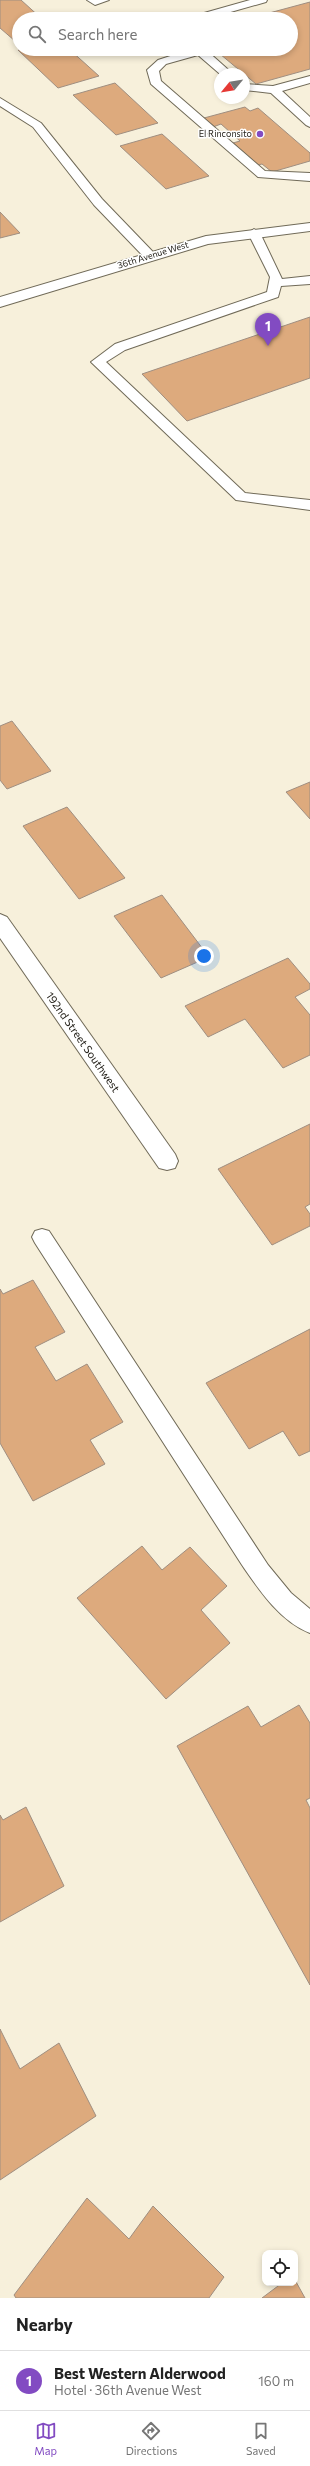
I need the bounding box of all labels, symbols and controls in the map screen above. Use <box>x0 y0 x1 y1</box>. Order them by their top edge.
search box <box>12 12 298 56</box>
icon: search <box>26 23 48 45</box>
text: Search here <box>58 25 137 43</box>
north arrow <box>214 68 250 104</box>
place label: El Rinconsito <box>199 128 252 139</box>
marker: El Rinconsito <box>255 129 265 139</box>
street label: 36th Avenue West <box>116 238 190 271</box>
pin: 1 <box>255 313 281 346</box>
your location <box>194 946 214 966</box>
street label: 192nd Street Southwest <box>44 989 123 1095</box>
map controls <box>262 2250 298 2286</box>
button: locate <box>262 2250 298 2286</box>
text: Nearby <box>16 2314 73 2335</box>
text: Best Western Alderwood <box>54 2364 226 2382</box>
text: 1 <box>26 2373 32 2389</box>
text: 160 m <box>258 2373 294 2389</box>
text: Hotel · 36th Avenue West <box>54 2382 202 2398</box>
tab: Map <box>34 2420 57 2457</box>
tab: Directions <box>126 2420 177 2457</box>
tab: Saved <box>246 2420 276 2457</box>

